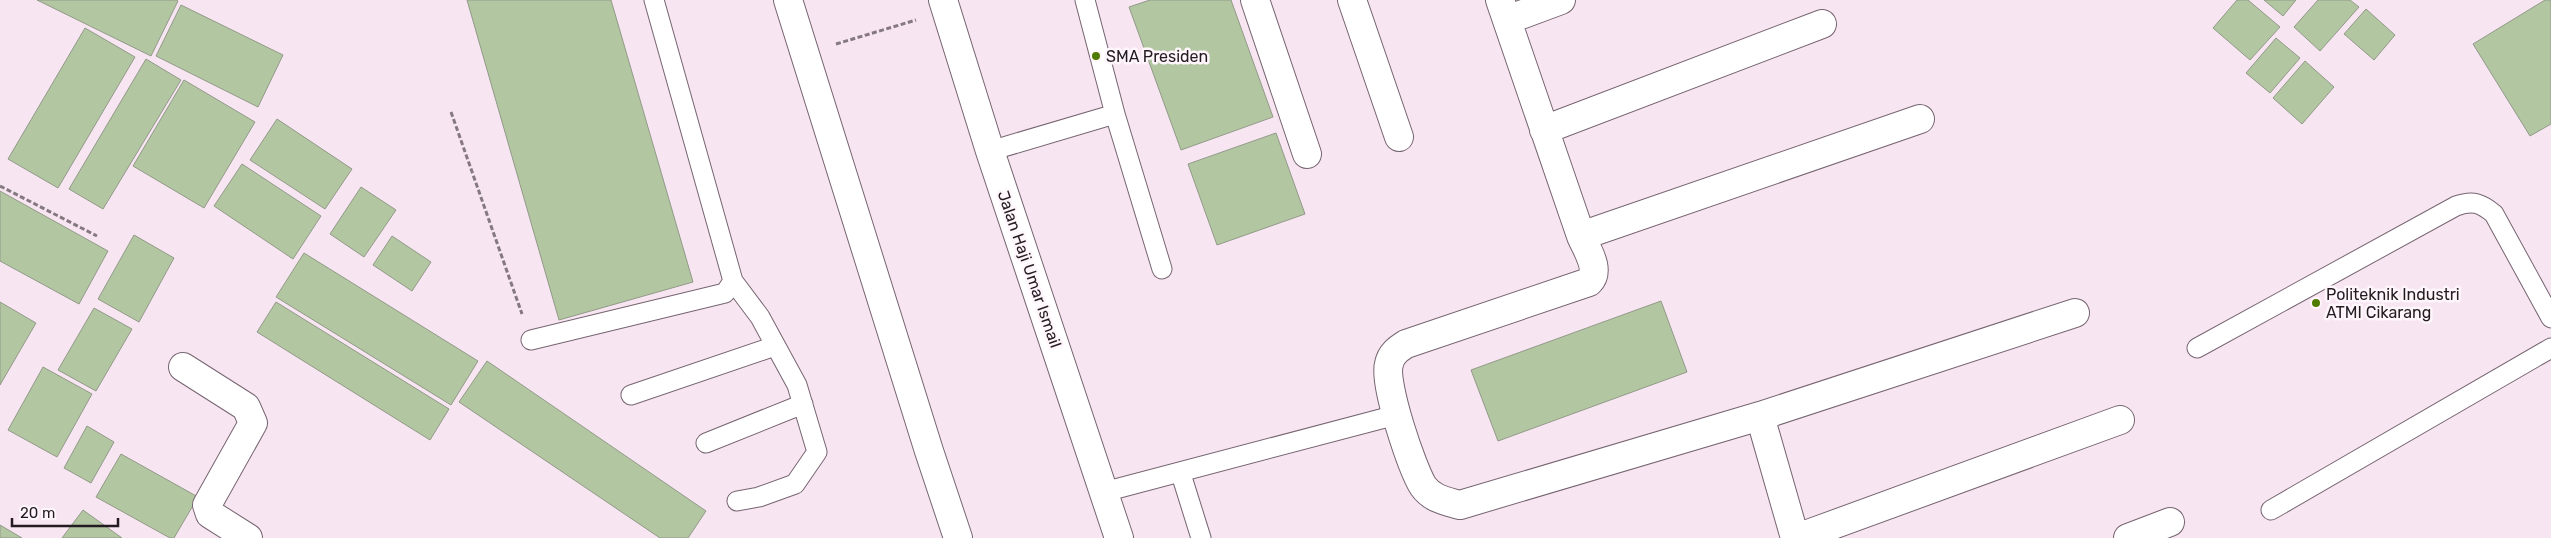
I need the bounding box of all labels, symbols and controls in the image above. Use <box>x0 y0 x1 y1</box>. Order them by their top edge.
place label: SMA Presiden <box>1106 47 1208 66</box>
marker: SMA Presiden <box>1090 50 1102 62</box>
street label: Jalan Haji Umar Ismail <box>994 188 1065 350</box>
place label: Politeknik Industri ATMI Cikarang <box>2326 285 2460 322</box>
marker: Politeknik Industri ATMI Cikarang <box>2310 297 2322 309</box>
scale bar <box>12 496 119 528</box>
text: 20 m <box>20 504 55 522</box>

